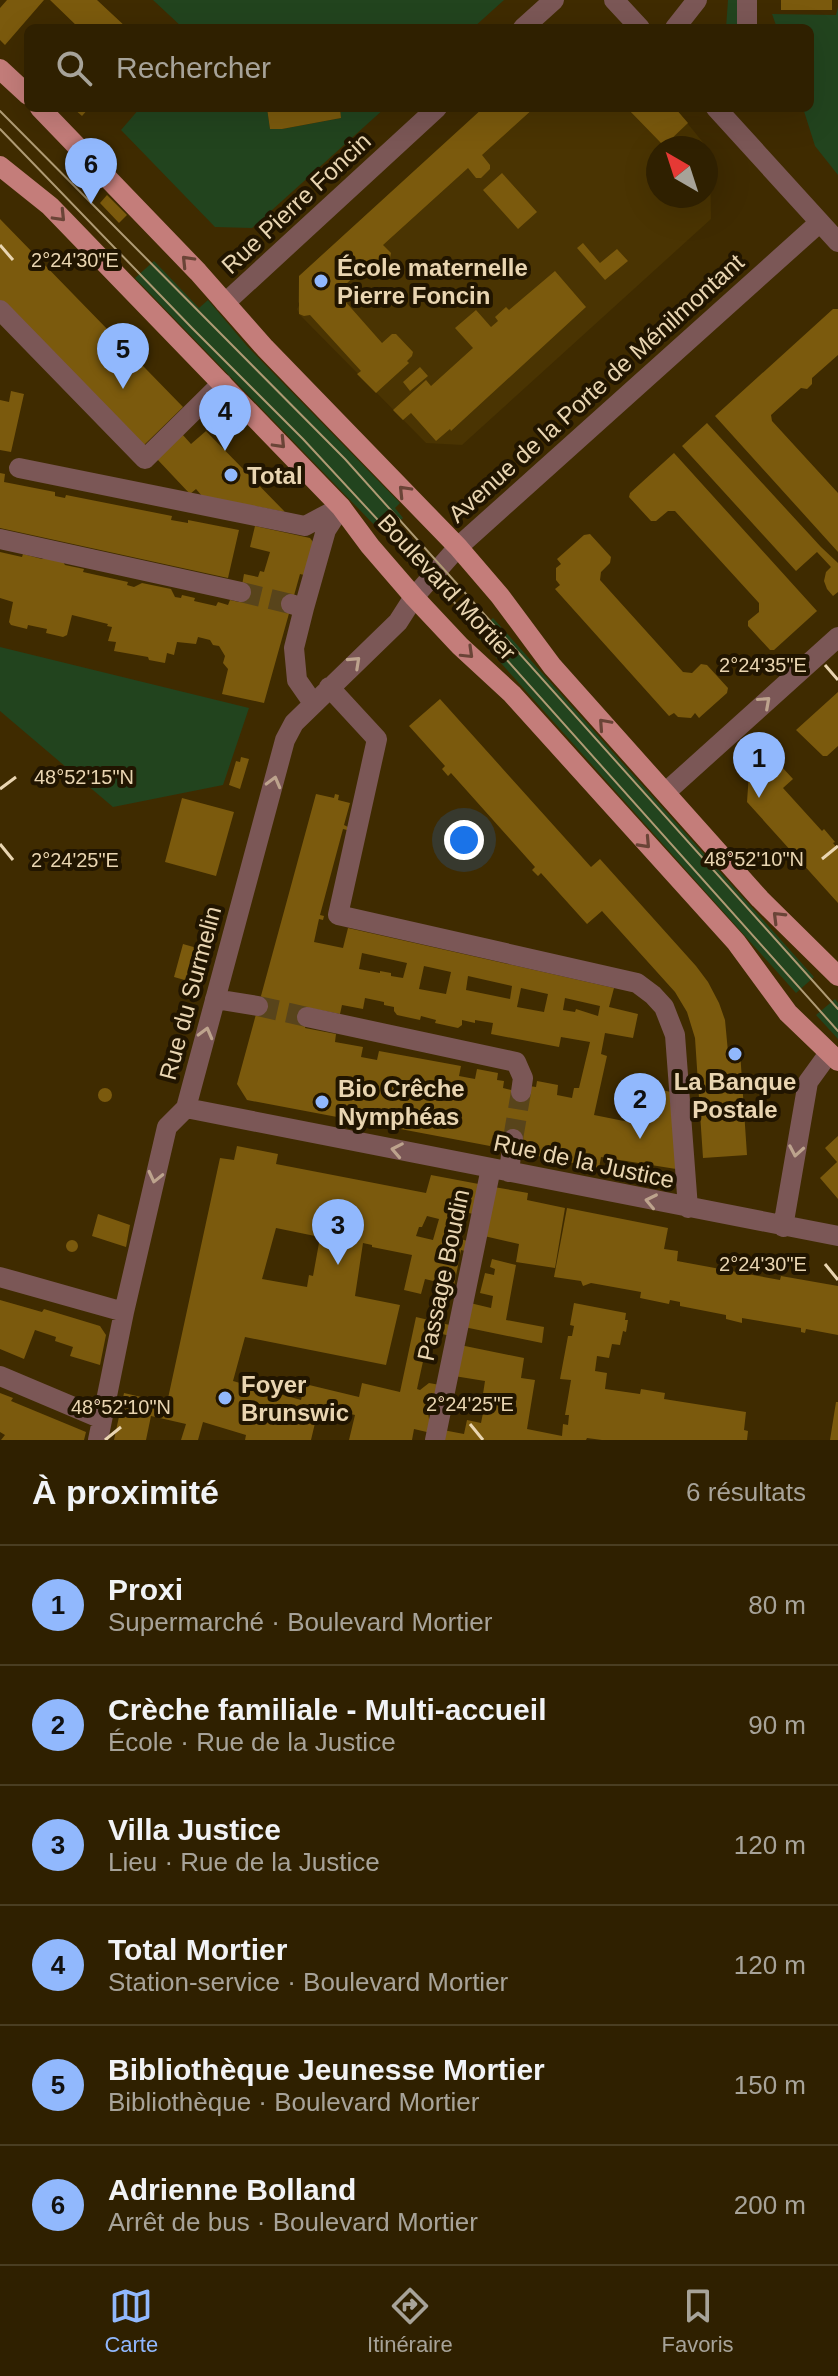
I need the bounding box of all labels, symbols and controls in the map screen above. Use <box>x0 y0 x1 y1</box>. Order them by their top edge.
search box <box>24 24 814 112</box>
icon: search <box>52 46 96 90</box>
text: Rechercher <box>116 51 271 84</box>
street label: Rue Pierre Foncin <box>216 127 376 279</box>
north arrow <box>646 136 718 208</box>
pin: 6 <box>65 138 117 204</box>
one-way arrow <box>51 207 65 221</box>
street label: Avenue de la Porte de Ménilmontant <box>443 248 749 528</box>
text: 2°24'30"E <box>31 249 119 271</box>
place label: École maternelle Pierre Foncin <box>337 254 528 309</box>
one-way arrow <box>182 256 196 270</box>
marker: École maternelle Pierre Foncin <box>312 272 330 290</box>
pin: 5 <box>97 323 149 389</box>
pin: 4 <box>199 385 251 451</box>
one-way arrow <box>270 434 285 448</box>
place label: Total <box>247 462 303 489</box>
marker: Total <box>222 466 240 484</box>
one-way arrow <box>398 486 413 500</box>
street label: Boulevard Mortier <box>373 509 521 665</box>
one-way arrow <box>459 644 473 659</box>
text: 2°24'35"E <box>719 654 807 676</box>
one-way arrow <box>346 658 361 672</box>
one-way arrow <box>756 698 771 712</box>
one-way arrow <box>600 718 614 733</box>
pin: 1 <box>733 732 785 798</box>
text: 48°52'15"N <box>34 766 134 788</box>
one-way arrow <box>264 775 281 789</box>
your location <box>444 820 484 860</box>
one-way arrow <box>636 834 650 849</box>
text: 48°52'10"N <box>704 848 804 870</box>
text: 2°24'25"E <box>31 849 119 871</box>
street label: Rue du Surmelin <box>154 903 226 1083</box>
one-way arrow <box>773 912 787 926</box>
one-way arrow <box>196 1026 213 1040</box>
marker: La Banque Postale <box>726 1045 744 1063</box>
place label: La Banque Postale <box>674 1068 796 1123</box>
pin: 2 <box>614 1073 666 1139</box>
place label: Bio Crêche Nymphéas <box>338 1075 465 1130</box>
marker: Bio Crêche Nymphéas <box>313 1093 331 1111</box>
street label: Rue de la Justice <box>491 1129 677 1193</box>
one-way arrow <box>390 1142 403 1159</box>
one-way arrow <box>789 1144 806 1158</box>
one-way arrow <box>147 1169 164 1183</box>
street label: Passage Boudin <box>412 1187 474 1363</box>
one-way arrow <box>645 1193 659 1210</box>
pin: 3 <box>312 1199 364 1265</box>
text: 2°24'30"E <box>719 1253 807 1275</box>
place label: Foyer Brunswic <box>241 1371 349 1426</box>
marker: Foyer Brunswic <box>216 1389 234 1407</box>
text: 2°24'25"E <box>426 1393 514 1415</box>
text: 48°52'10"N <box>71 1396 171 1418</box>
text: À proximité <box>32 1473 219 1511</box>
text: 6 résultats <box>686 1477 806 1507</box>
text: Proxi <box>108 1573 183 1606</box>
text: 1 <box>51 1590 65 1620</box>
text: 80 m <box>748 1590 806 1620</box>
text: Supermarché · Boulevard Mortier <box>108 1607 492 1637</box>
text: Crèche familiale - Multi-accueil <box>108 1693 546 1726</box>
text: 2 <box>51 1710 65 1740</box>
text: 90 m <box>748 1710 806 1740</box>
text: École · Rue de la Justice <box>108 1727 396 1757</box>
text: Villa Justice <box>108 1813 281 1846</box>
text: 3 <box>51 1830 65 1860</box>
text: 120 m <box>734 1830 806 1860</box>
text: Lieu · Rue de la Justice <box>108 1847 380 1877</box>
text: Total Mortier <box>108 1933 287 1966</box>
text: 4 <box>51 1950 65 1980</box>
text: 120 m <box>734 1950 806 1980</box>
text: Station-service · Boulevard Mortier <box>108 1967 508 1997</box>
text: Bibliothèque Jeunesse Mortier <box>108 2053 545 2086</box>
text: 5 <box>51 2070 65 2100</box>
text: 150 m <box>734 2070 806 2100</box>
text: Bibliothèque · Boulevard Mortier <box>108 2087 479 2117</box>
text: Adrienne Bolland <box>108 2173 356 2206</box>
text: 6 <box>51 2190 65 2220</box>
text: 200 m <box>734 2190 806 2220</box>
text: Arrêt de bus · Boulevard Mortier <box>108 2207 478 2237</box>
tab: Carte <box>104 2284 158 2358</box>
tab: Itinéraire <box>367 2284 453 2358</box>
tab: Favoris <box>661 2284 734 2358</box>

